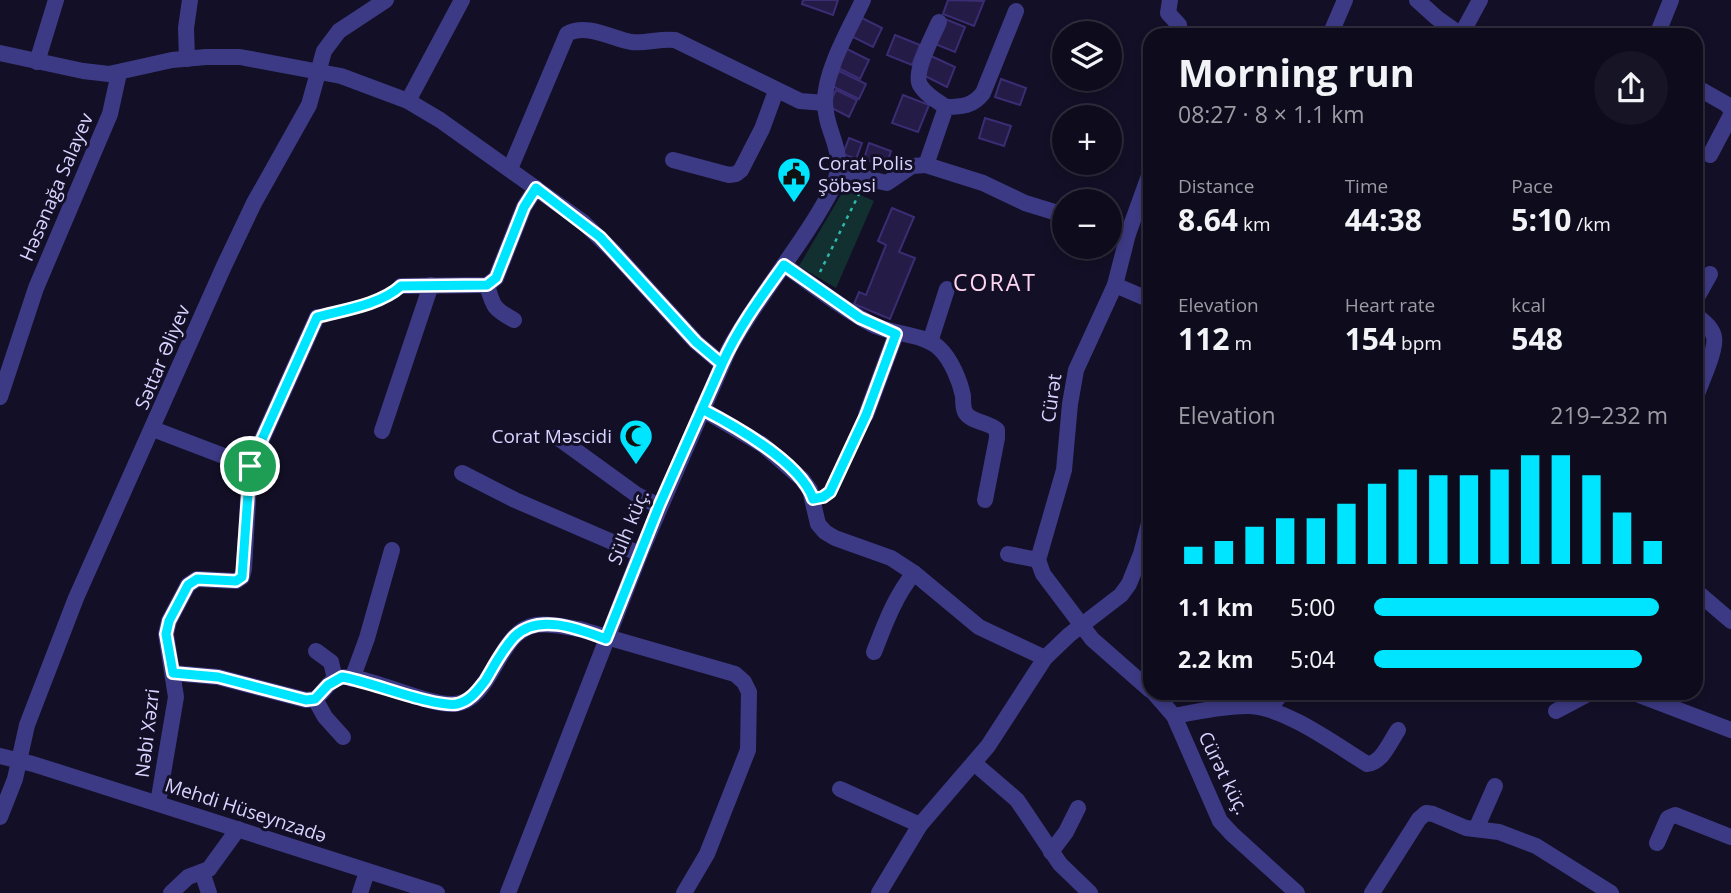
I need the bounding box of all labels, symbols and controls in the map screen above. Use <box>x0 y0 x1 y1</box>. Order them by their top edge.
map controls <box>1052 21 1122 259</box>
button: layers <box>1052 21 1122 91</box>
text: Morning run <box>1178 46 1415 98</box>
button: share <box>1594 51 1668 125</box>
text: 08:27 · 8 × 1.1 km <box>1178 98 1365 130</box>
button: + <box>1052 105 1122 175</box>
street label: Həsənağa Salayev <box>13 109 99 265</box>
place label: Corat Polis Şöbəsi <box>818 150 913 198</box>
public building icon: Corat Polis Şöbəsi <box>775 155 813 204</box>
text: Distance <box>1178 173 1254 199</box>
text: Time <box>1345 173 1388 199</box>
text: Pace <box>1511 173 1553 199</box>
button: − <box>1052 189 1122 259</box>
text: 8.64 <box>1178 199 1238 240</box>
text: 44:38 <box>1345 199 1422 240</box>
text: 5:10 <box>1511 199 1571 240</box>
text: km <box>1238 211 1271 237</box>
text: /km <box>1571 211 1611 237</box>
district label: CORAT <box>953 266 1037 298</box>
text: Elevation <box>1178 292 1259 318</box>
text: Heart rate <box>1345 292 1435 318</box>
text: kcal <box>1511 292 1546 318</box>
street label: Səttar Əliyev <box>128 300 196 413</box>
text: 112 <box>1178 318 1229 359</box>
text: 154 <box>1345 318 1396 359</box>
text: 548 <box>1511 318 1563 359</box>
text: m <box>1229 330 1252 356</box>
text: bpm <box>1396 330 1442 356</box>
street label: Cürət <box>1035 372 1067 424</box>
text: Elevation <box>1178 399 1276 431</box>
text: 219–232 m <box>1550 399 1668 431</box>
mosque icon: Corat Məscidi <box>617 417 655 466</box>
place label: Corat Məscidi <box>491 423 612 449</box>
pin <box>220 436 280 496</box>
icon: arrive <box>231 447 269 485</box>
street label: Sülh küç. <box>601 485 655 569</box>
text: 1.1 km <box>1178 591 1254 623</box>
text: 5:00 <box>1290 591 1336 623</box>
text: 2.2 km <box>1178 643 1254 675</box>
text: 5:04 <box>1290 643 1336 675</box>
street label: Nəbi Xəzri <box>129 687 165 779</box>
street label: Cürət küç. <box>1193 727 1255 819</box>
street label: Mehdi Hüseynzadə <box>162 772 330 848</box>

